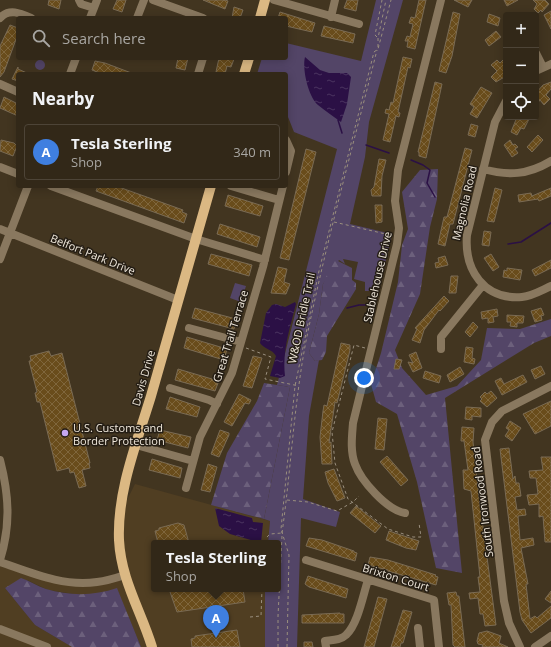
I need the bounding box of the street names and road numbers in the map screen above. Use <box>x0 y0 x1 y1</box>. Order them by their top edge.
street label: Magnolia Road <box>448 164 480 242</box>
street label: Belfort Park Drive <box>48 230 138 278</box>
street label: Stablehouse Drive <box>359 230 395 324</box>
street label: W&OD Bridle Trail <box>284 271 318 365</box>
street label: Great Trail Terrace <box>209 288 251 384</box>
street label: Davis Drive <box>128 348 158 408</box>
street label: South Ironwood Road <box>468 446 496 558</box>
street label: Brixton Court <box>361 560 431 594</box>

